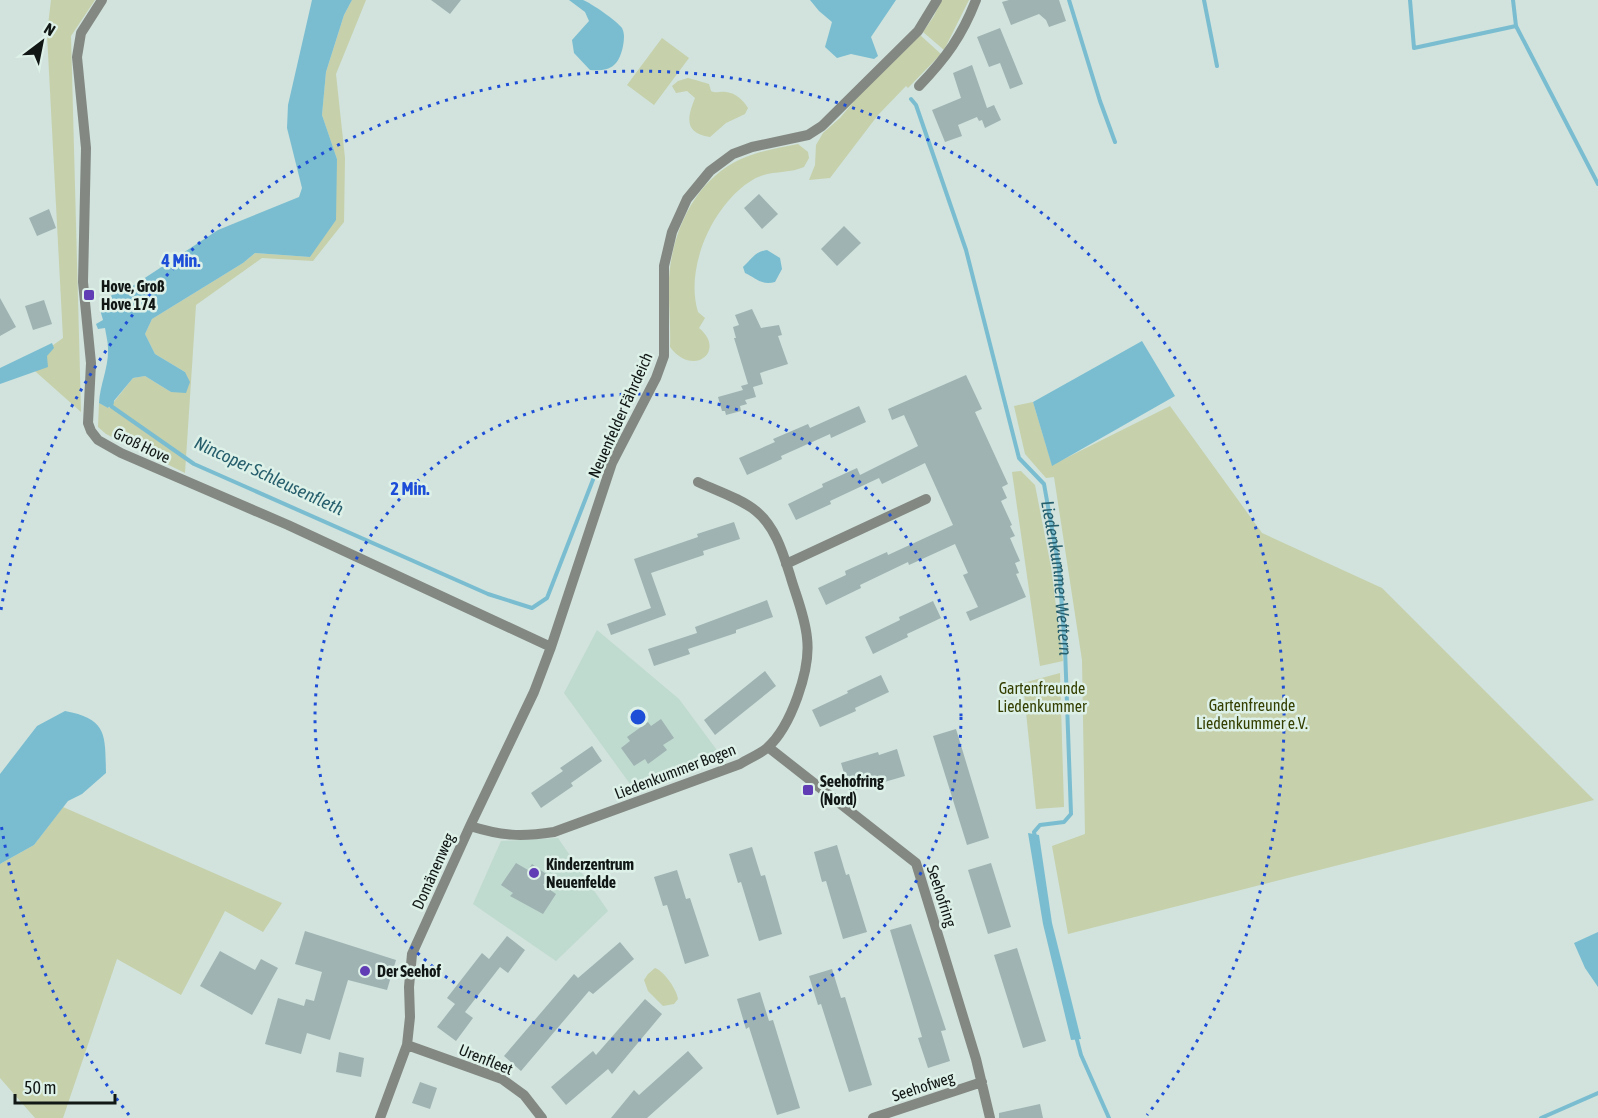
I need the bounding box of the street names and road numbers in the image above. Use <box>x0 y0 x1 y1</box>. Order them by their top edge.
street label: Neuenfelder Fährdeich <box>584 350 656 480</box>
street label: Groß Hove <box>111 424 173 466</box>
street label: Liedenkummer Bogen <box>612 740 738 803</box>
street label: Domänenweg <box>408 830 459 912</box>
street label: Seehofring <box>923 863 960 930</box>
street label: Urenfleet <box>456 1040 516 1078</box>
street label: Seehofweg <box>890 1067 957 1105</box>

